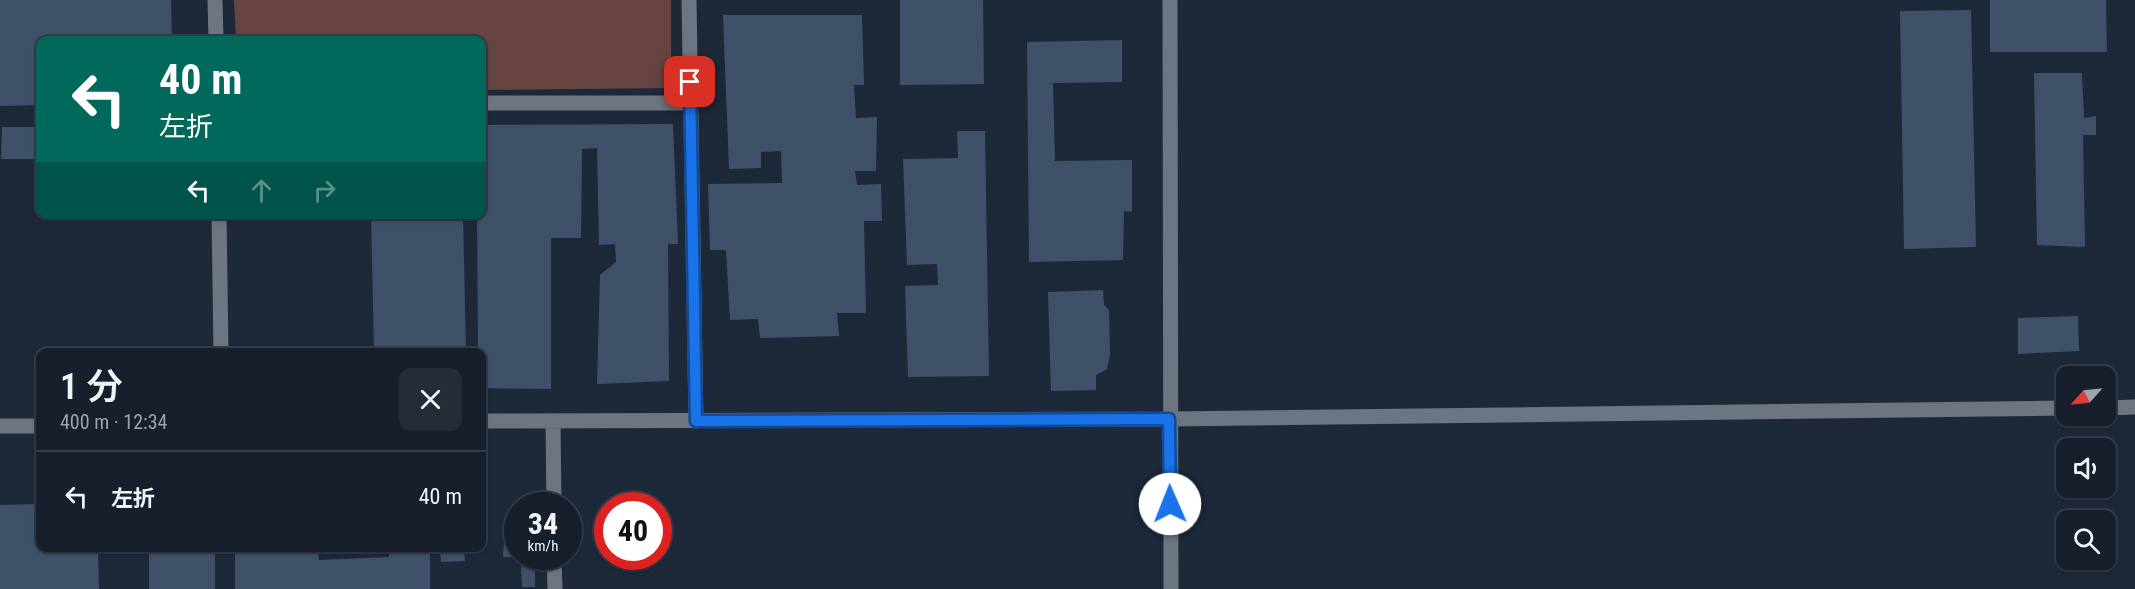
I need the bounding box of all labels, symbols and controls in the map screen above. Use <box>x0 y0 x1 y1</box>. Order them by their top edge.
text: 40 m <box>159 55 242 104</box>
pin <box>664 56 715 107</box>
icon: left <box>60 60 138 138</box>
icon: arrive <box>673 65 706 98</box>
text: 左折 <box>159 111 213 143</box>
icon: left <box>182 174 215 207</box>
icon: ahead <box>245 174 278 207</box>
icon: right <box>308 174 341 207</box>
text: 1 分 <box>60 366 122 408</box>
north arrow <box>2056 366 2116 426</box>
map controls <box>2056 366 2116 570</box>
button: close <box>399 368 462 431</box>
text: 400 m · 12:34 <box>60 410 167 434</box>
button: sound <box>2056 438 2116 498</box>
position arrow <box>1138 472 1202 536</box>
icon: left <box>60 480 93 513</box>
text: 40 m <box>419 484 462 509</box>
text: 左折 <box>111 486 155 511</box>
speed limit sign: 40 <box>594 492 672 570</box>
text: 34 <box>528 506 558 541</box>
button: search <box>2056 510 2116 570</box>
text: km/h <box>528 537 558 555</box>

